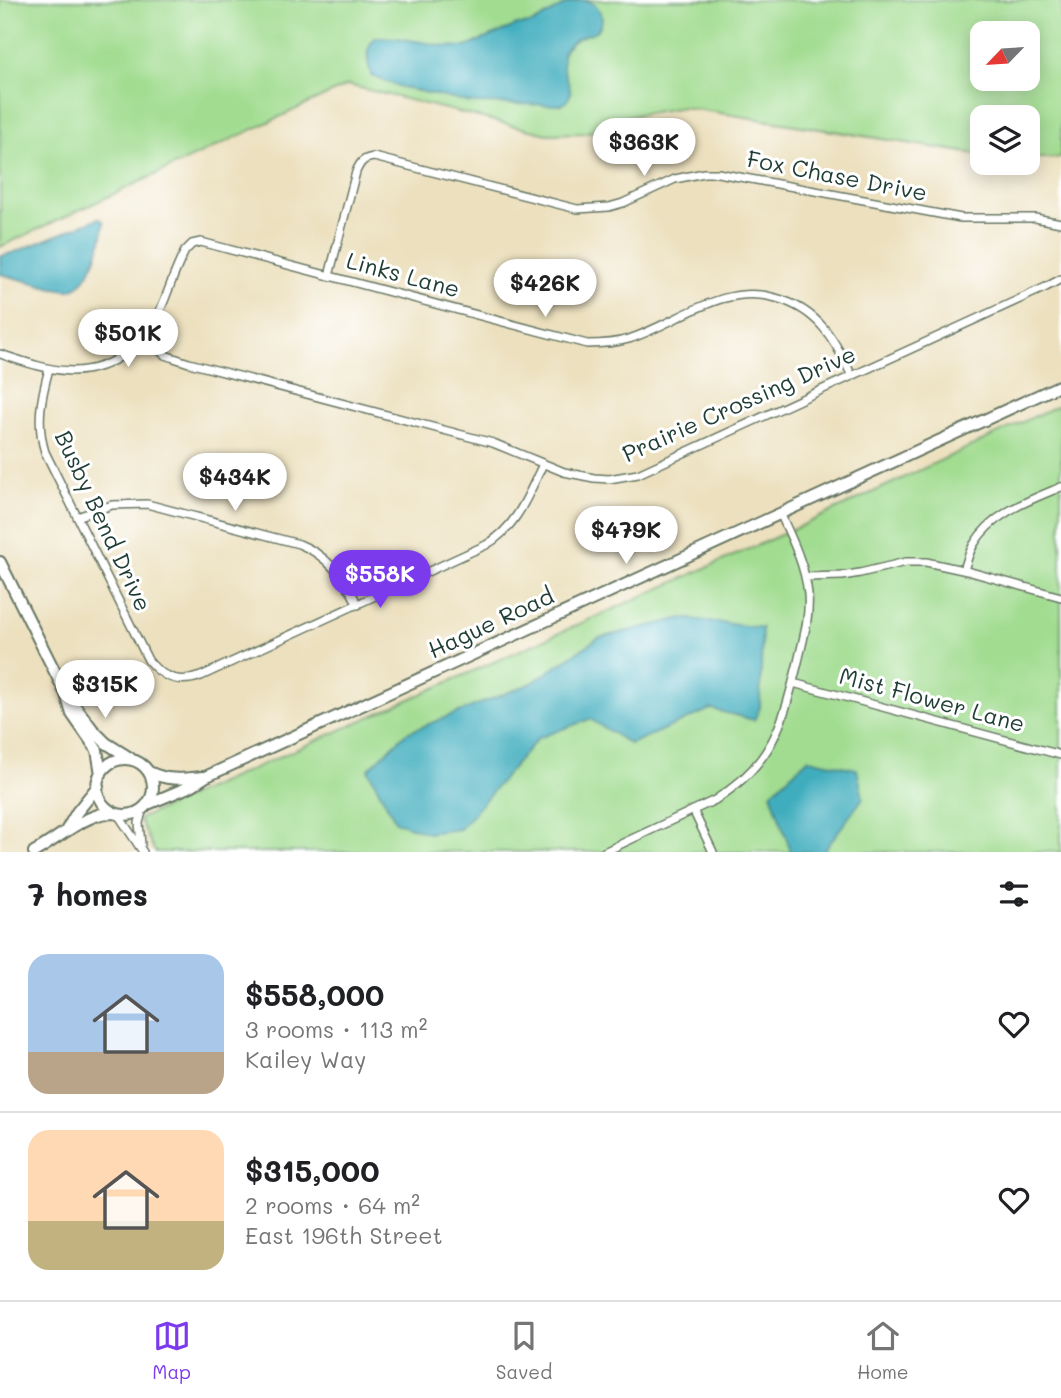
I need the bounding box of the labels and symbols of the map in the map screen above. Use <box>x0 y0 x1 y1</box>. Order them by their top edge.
north arrow <box>970 21 1040 91</box>
pin: $363K <box>595 118 693 178</box>
street label: Fox Chase Drive <box>745 143 930 207</box>
street label: Links Lane <box>343 245 463 304</box>
pin: $426K <box>496 260 594 319</box>
pin: $501K <box>79 310 177 369</box>
street label: Prairie Crossing Drive <box>617 338 860 468</box>
street label: Busby Bend Drive <box>49 425 159 616</box>
pin: $434K <box>186 454 284 513</box>
pin: $479K <box>577 506 675 566</box>
pin: $558K <box>331 550 429 610</box>
street label: Hague Road <box>423 580 558 664</box>
pin: $315K <box>56 660 154 720</box>
street label: Mist Flower Lane <box>836 660 1028 738</box>

